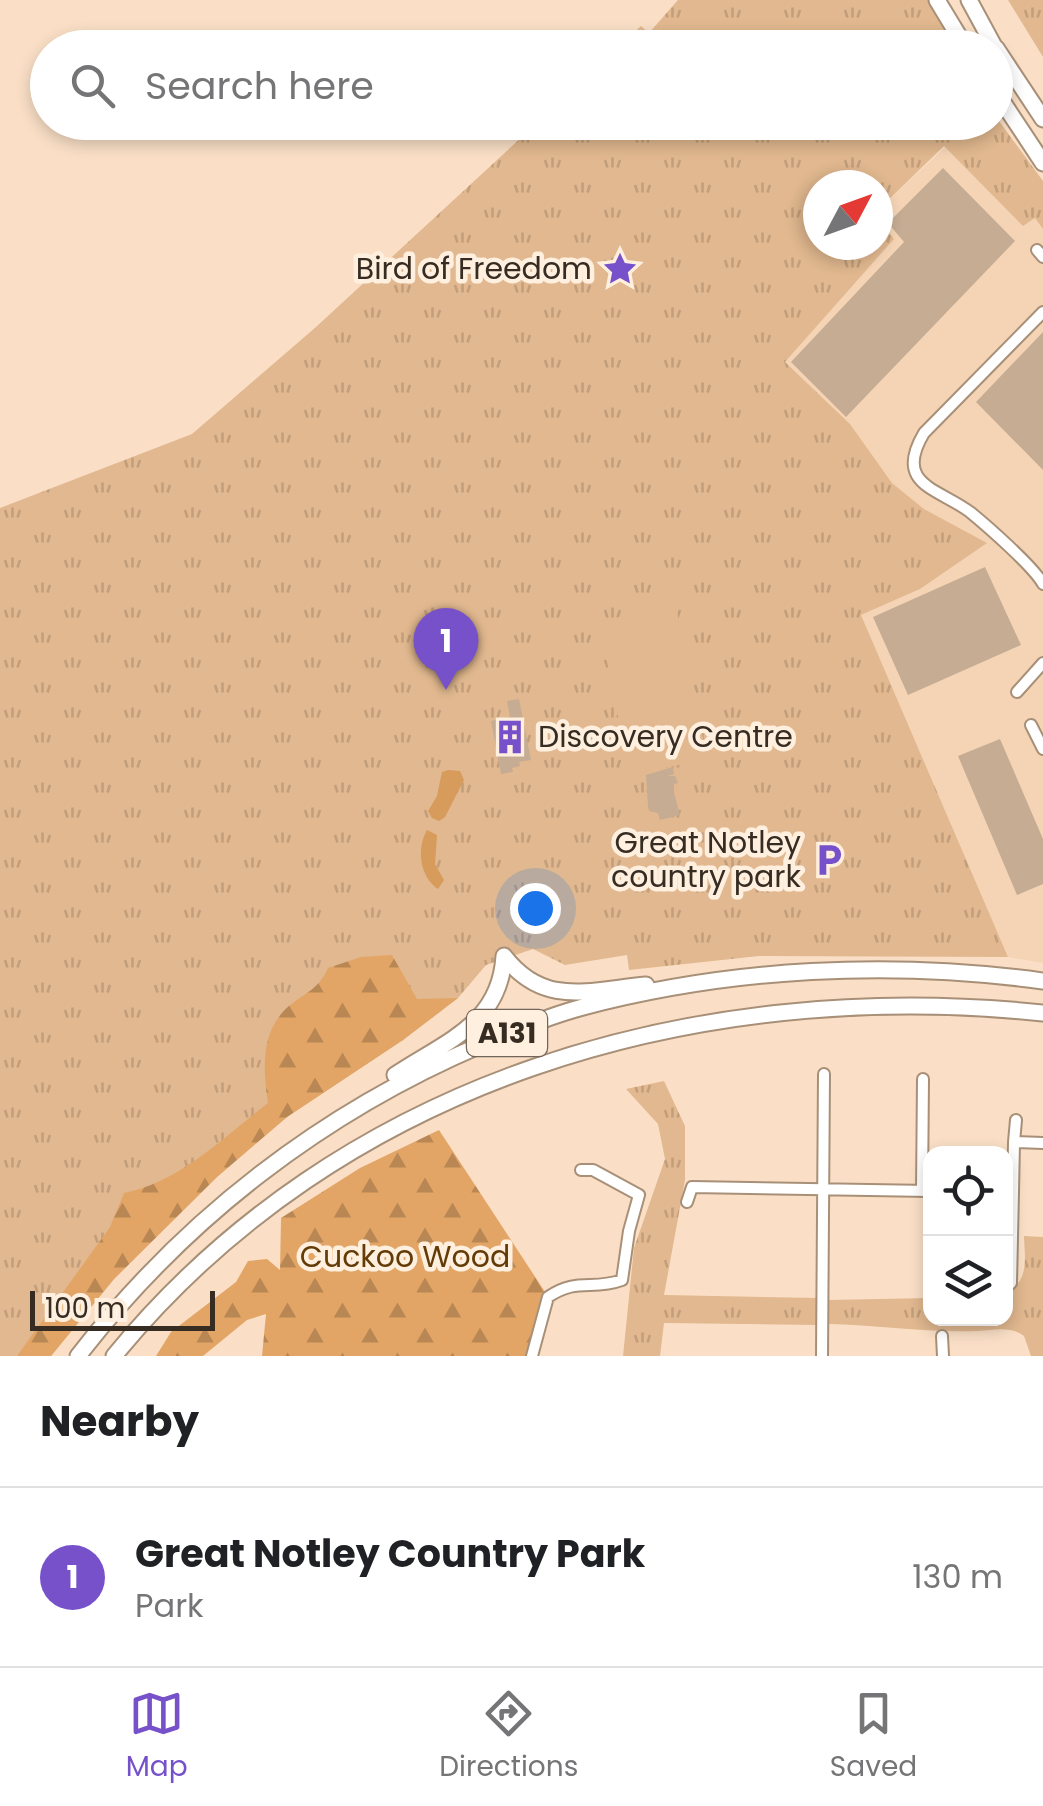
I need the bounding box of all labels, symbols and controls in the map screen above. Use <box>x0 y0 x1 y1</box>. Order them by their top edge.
search box <box>30 30 1013 140</box>
icon: search <box>65 58 120 113</box>
text: Search here <box>145 59 374 112</box>
north arrow <box>803 170 893 260</box>
place label: Bird of Freedom <box>356 247 592 290</box>
place icon: Bird of Freedom <box>601 250 639 288</box>
pin: 1 <box>414 608 478 690</box>
place label: Discovery Centre <box>538 715 793 758</box>
building icon: Discovery Centre <box>491 718 529 756</box>
place label: Great Notley country park <box>611 821 802 898</box>
parking icon: Great Notley country park <box>810 841 848 879</box>
your location <box>510 883 561 934</box>
road number: A131 <box>467 1010 547 1056</box>
map controls <box>923 1146 1013 1326</box>
button: locate <box>923 1146 1013 1236</box>
park label: Cuckoo Wood <box>300 1235 510 1278</box>
button: layers <box>923 1236 1013 1326</box>
scale bar <box>30 1286 215 1330</box>
text: 100 m <box>45 1289 125 1328</box>
text: Nearby <box>40 1392 199 1451</box>
text: Great Notley Country Park <box>135 1527 645 1580</box>
text: 1 <box>66 1554 79 1599</box>
text: 130 m <box>912 1554 1003 1599</box>
text: Park <box>135 1583 204 1628</box>
tab: Map <box>126 1686 188 1788</box>
tab: Directions <box>439 1686 578 1788</box>
tab: Saved <box>830 1686 917 1788</box>

